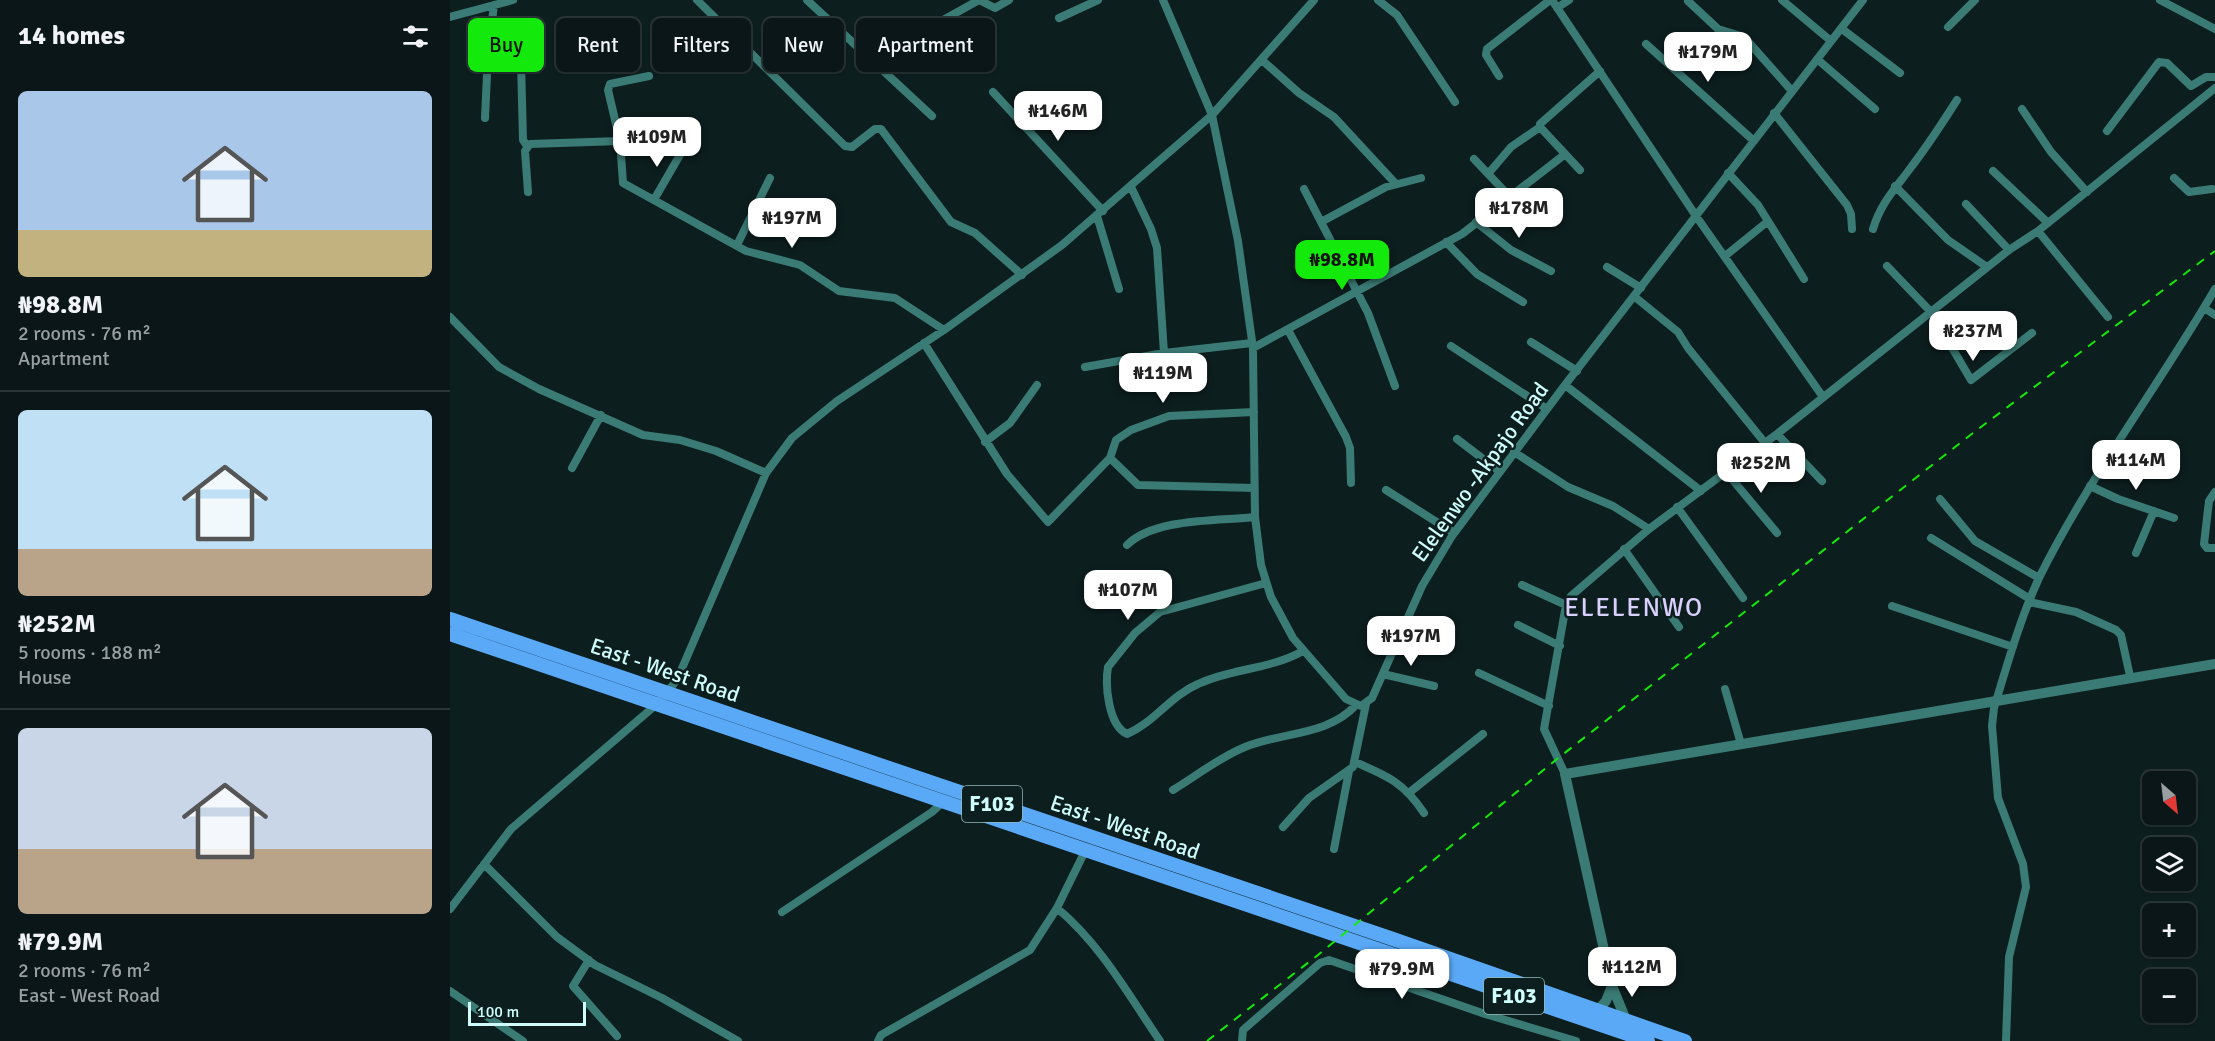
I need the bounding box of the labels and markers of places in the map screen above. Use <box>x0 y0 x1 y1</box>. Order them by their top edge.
pin: ₦179M <box>1666 32 1750 83</box>
pin: ₦146M <box>1016 91 1100 142</box>
pin: ₦109M <box>615 117 699 168</box>
pin: ₦178M <box>1477 188 1561 239</box>
pin: ₦197M <box>750 198 834 249</box>
pin: ₦98.8M <box>1293 240 1391 291</box>
pin: ₦237M <box>1931 311 2015 362</box>
pin: ₦119M <box>1121 353 1205 404</box>
pin: ₦114M <box>2094 440 2178 491</box>
pin: ₦252M <box>1719 443 1803 494</box>
pin: ₦107M <box>1086 570 1170 621</box>
pin: ₦197M <box>1369 616 1453 667</box>
pin: ₦112M <box>1590 947 1674 998</box>
pin: ₦79.9M <box>1353 949 1451 1000</box>

